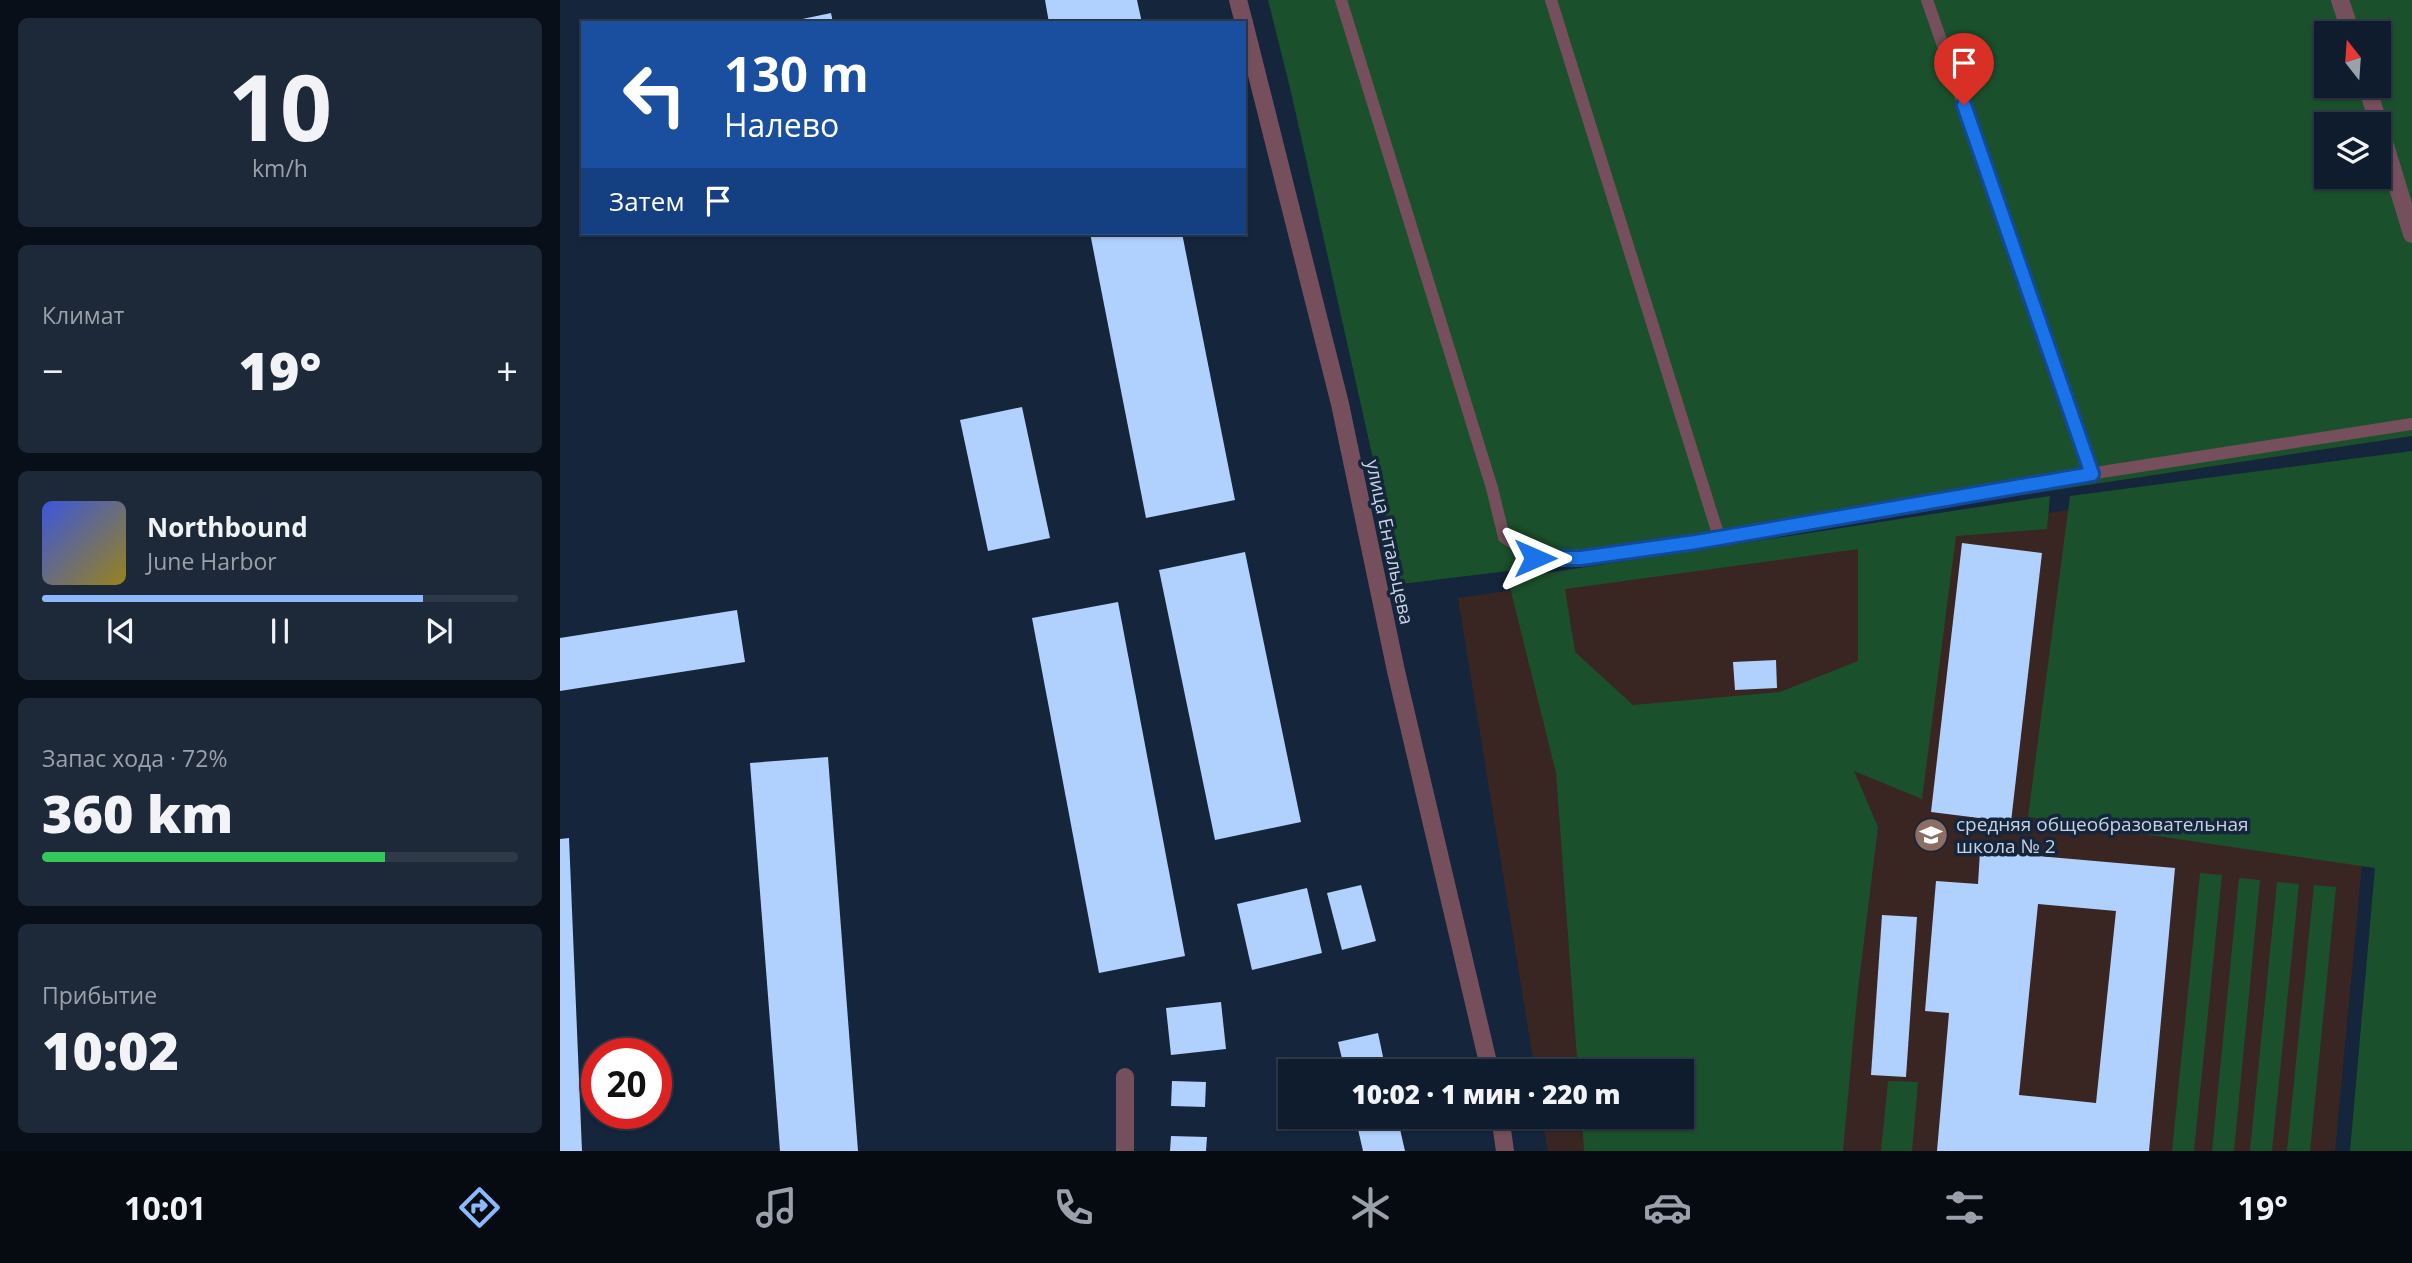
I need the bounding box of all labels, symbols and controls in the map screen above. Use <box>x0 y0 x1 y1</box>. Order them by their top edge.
north arrow <box>2314 21 2390 98</box>
map controls <box>2314 21 2391 189</box>
pin <box>1934 33 1994 105</box>
text: 130 m <box>724 40 869 106</box>
text: 10 <box>228 44 332 168</box>
icon: arrive <box>1945 44 1983 82</box>
icon: left <box>609 49 700 140</box>
text: Налево <box>724 103 839 146</box>
button: layers <box>2314 112 2391 189</box>
text: km/h <box>252 152 308 184</box>
icon: arrive <box>699 182 737 220</box>
text: Затем <box>609 183 685 219</box>
text: Климат <box>42 299 124 331</box>
text: 19° <box>239 334 321 405</box>
text: − <box>42 344 64 396</box>
text: + <box>496 344 518 396</box>
street label: улица Ентальцева <box>1360 457 1420 627</box>
text: Northbound <box>147 509 308 545</box>
position arrow <box>1498 521 1572 595</box>
text: June Harbor <box>147 545 277 577</box>
icon: previous <box>102 612 140 650</box>
icon: pause <box>261 612 299 650</box>
icon: next <box>420 612 458 650</box>
text: Запас хода · 72% <box>42 742 227 774</box>
text: 360 km <box>42 777 233 848</box>
place label: средняя общеобразовательная школа № 2 <box>1956 811 2249 859</box>
school or university icon: средняя общеобразовательная школа № 2 <box>1912 816 1950 854</box>
text: Прибытие <box>42 979 157 1011</box>
text: 10:02 <box>42 1014 179 1085</box>
speed limit sign: 20 <box>581 1038 672 1129</box>
text: 10:02 · 1 мин · 220 m <box>1351 1076 1621 1112</box>
icon: directions <box>455 1183 504 1232</box>
icon: music <box>752 1183 801 1232</box>
icon: phone <box>1049 1183 1098 1232</box>
icon: climate <box>1346 1183 1395 1232</box>
icon: car <box>1643 1183 1692 1232</box>
icon: filters <box>1940 1183 1989 1232</box>
text: 10:01 <box>124 1186 206 1229</box>
text: 19° <box>2238 1186 2288 1229</box>

